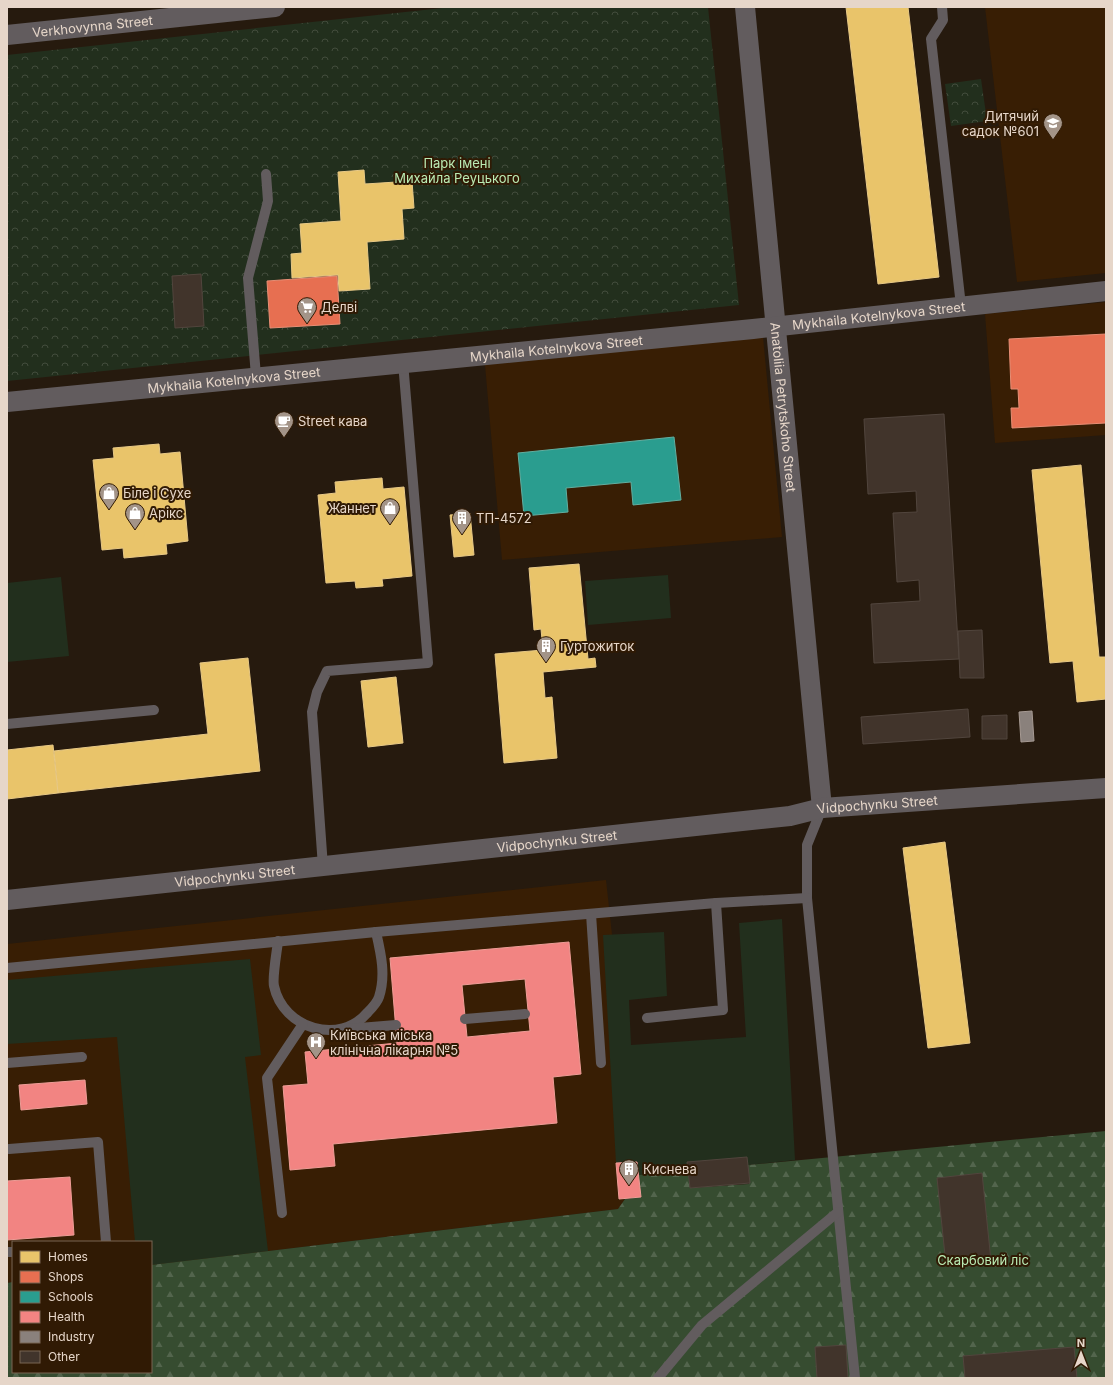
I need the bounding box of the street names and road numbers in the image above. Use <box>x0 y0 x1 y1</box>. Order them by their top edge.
street label: Verkhovynna Street <box>31 12 154 40</box>
street label: Mykhaila Kotelnykova Street <box>791 298 966 333</box>
street label: Anatoliia Petrytskoho Street <box>767 321 800 493</box>
street label: Mykhaila Kotelnykova Street <box>469 332 644 365</box>
street label: Mykhaila Kotelnykova Street <box>147 363 321 396</box>
street label: Vidpochynku Street <box>815 792 938 817</box>
street label: Vidpochynku Street <box>496 827 618 855</box>
street label: Vidpochynku Street <box>174 861 296 890</box>

